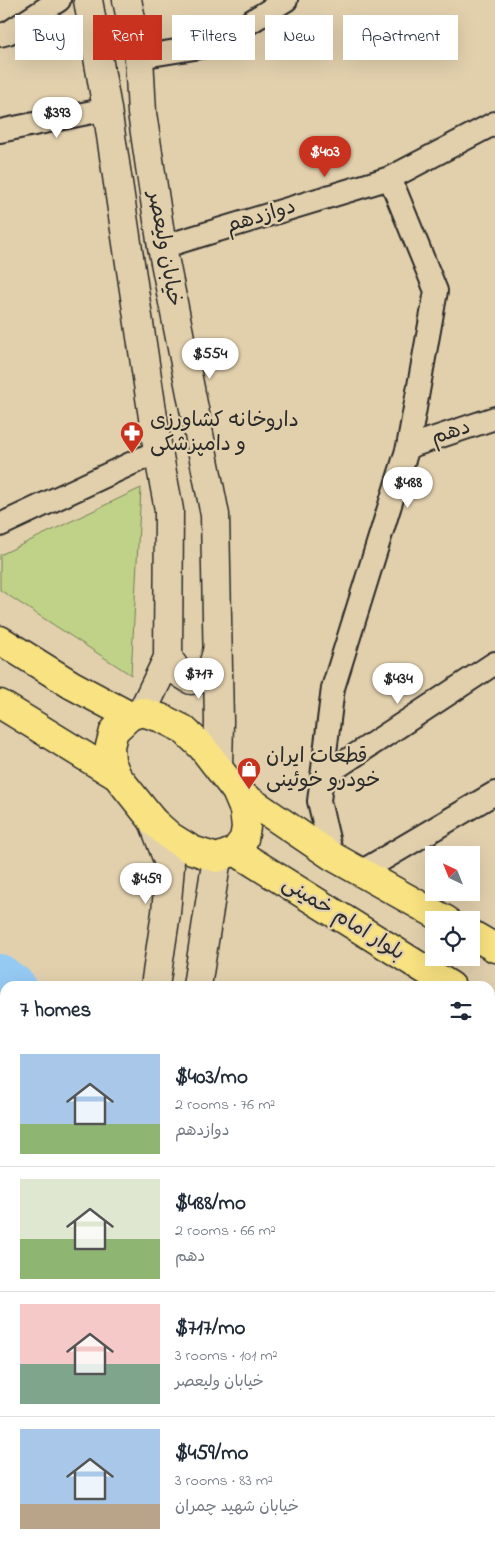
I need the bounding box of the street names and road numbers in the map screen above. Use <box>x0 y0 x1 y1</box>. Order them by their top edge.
street label: خیابان ولیعصر <box>139 187 189 309</box>
street label: دوازدهم <box>222 192 300 242</box>
street label: دهم <box>427 413 475 453</box>
street label: بلوار امام خمینی <box>276 869 410 969</box>

